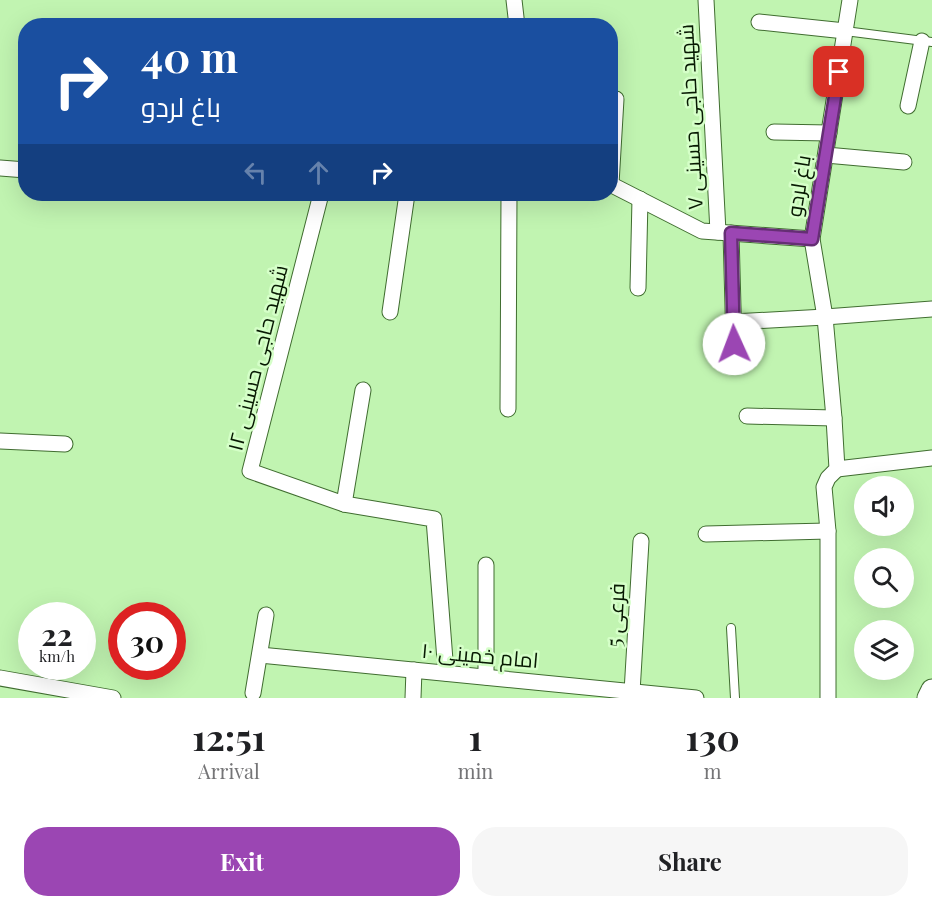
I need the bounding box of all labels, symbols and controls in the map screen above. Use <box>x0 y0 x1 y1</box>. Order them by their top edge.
street label: شهید حاجی حسینی ۷ <box>670 23 709 211</box>
text: 40 m <box>141 28 238 84</box>
icon: right <box>42 42 120 120</box>
pin <box>813 46 864 97</box>
icon: arrive <box>822 55 855 88</box>
text: باغ لردو <box>141 88 221 124</box>
street label: باغ لردو <box>778 153 818 219</box>
icon: left <box>239 156 272 189</box>
icon: ahead <box>302 156 335 189</box>
icon: right <box>365 156 398 189</box>
street label: شهید حاجی حسینی ۱۲ <box>219 262 294 454</box>
position arrow <box>702 312 766 376</box>
map controls <box>854 476 914 680</box>
button: sound <box>854 476 914 536</box>
button: search <box>854 548 914 608</box>
street label: فرعی 5 <box>598 582 631 648</box>
speed limit sign: 30 <box>108 602 186 680</box>
text: 22 <box>41 614 73 654</box>
button: layers <box>854 620 914 680</box>
street label: امام خمینی ۱۰ <box>420 635 540 675</box>
text: km/h <box>39 646 75 666</box>
text: 12:51 <box>192 712 266 760</box>
text: 1 <box>469 712 482 760</box>
text: 130 <box>685 712 740 760</box>
text: Arrival <box>198 757 260 784</box>
text: min <box>458 757 493 784</box>
text: m <box>704 757 722 784</box>
button: Exit <box>24 827 460 896</box>
button: Share <box>472 827 908 896</box>

